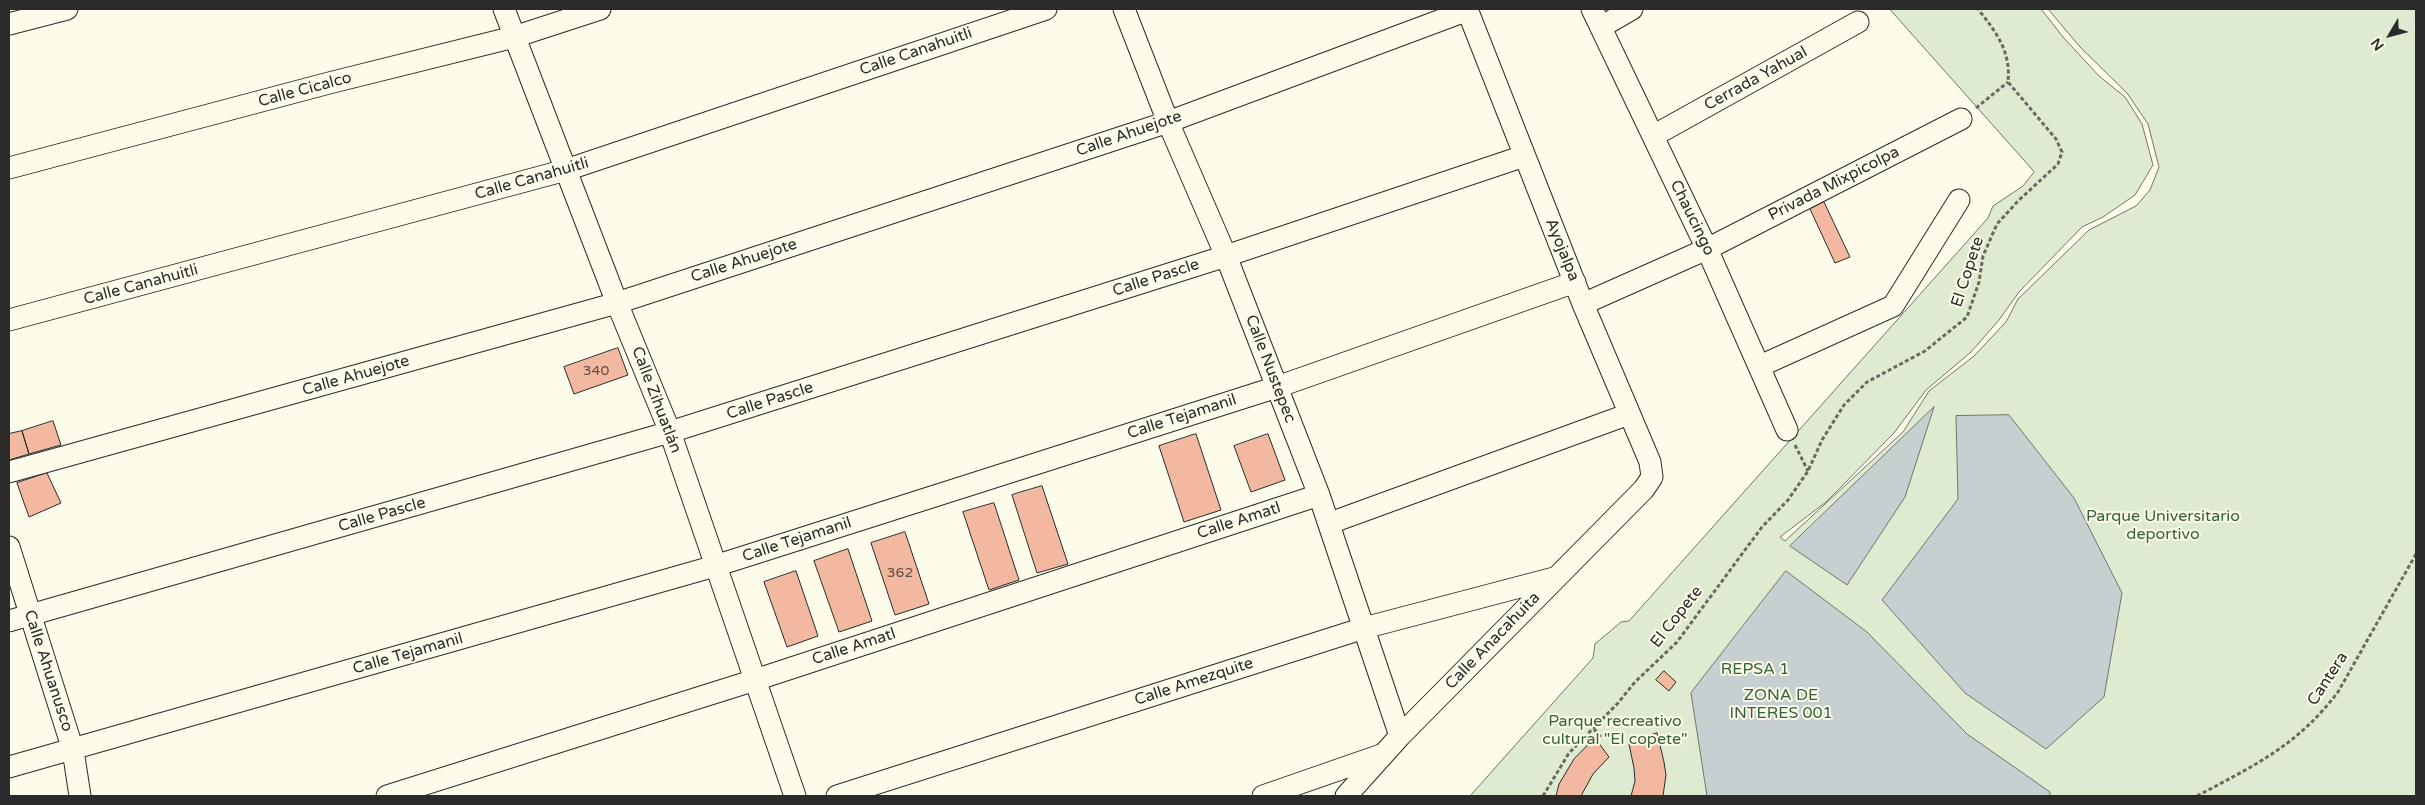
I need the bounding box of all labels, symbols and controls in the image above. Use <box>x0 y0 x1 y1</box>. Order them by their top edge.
north arrow <box>2365 10 2415 60</box>
street label: Calle Canahuitli <box>857 24 975 80</box>
text: N <box>2367 35 2388 54</box>
street label: Cerrada Yahual <box>1701 43 1811 115</box>
street label: Calle Cicalco <box>256 68 354 112</box>
street label: Calle Ahuejote <box>1074 107 1184 161</box>
street label: Privada Mixpicolpa <box>1765 143 1903 225</box>
street label: Calle Canahuitli <box>473 154 591 204</box>
street label: Chaucingo <box>1665 177 1719 259</box>
street label: Ayojalpa <box>1541 216 1583 284</box>
street label: El Copete <box>1948 234 1988 310</box>
street label: Calle Ahuejote <box>689 235 799 287</box>
street label: Calle Pascle <box>1110 255 1202 301</box>
street label: Calle Canahuitli <box>82 261 200 309</box>
street label: Calle Nustepec <box>1241 312 1299 426</box>
street label: Calle Zihuatlán <box>627 344 685 456</box>
street label: Calle Ahuejote <box>300 352 412 400</box>
house number: 340 <box>583 363 609 379</box>
street label: Calle Pascle <box>724 378 816 424</box>
street label: Calle Tejamanil <box>1125 390 1239 444</box>
street label: Calle Pascle <box>336 493 428 537</box>
street label: Calle Amatl <box>1195 498 1283 544</box>
park label: Parque Universitario deportivo <box>2086 507 2240 545</box>
street label: Calle Tejamanil <box>740 513 854 567</box>
house number: 362 <box>887 565 913 581</box>
street label: El Copete <box>1647 582 1707 652</box>
street label: Calle Anacahuita <box>1442 588 1544 694</box>
street label: Calle Ahuanusco <box>19 608 77 734</box>
street label: Calle Amatl <box>810 624 898 670</box>
street label: Calle Tejamanil <box>351 629 465 679</box>
street label: Cantera <box>2304 649 2352 709</box>
street label: Calle Amezquite <box>1132 654 1256 710</box>
park label: REPSA 1 <box>1721 660 1789 680</box>
park label: ZONA DE INTERES 001 <box>1729 686 1833 724</box>
park label: Parque recreativo cultural "El copete" <box>1542 712 1688 750</box>

